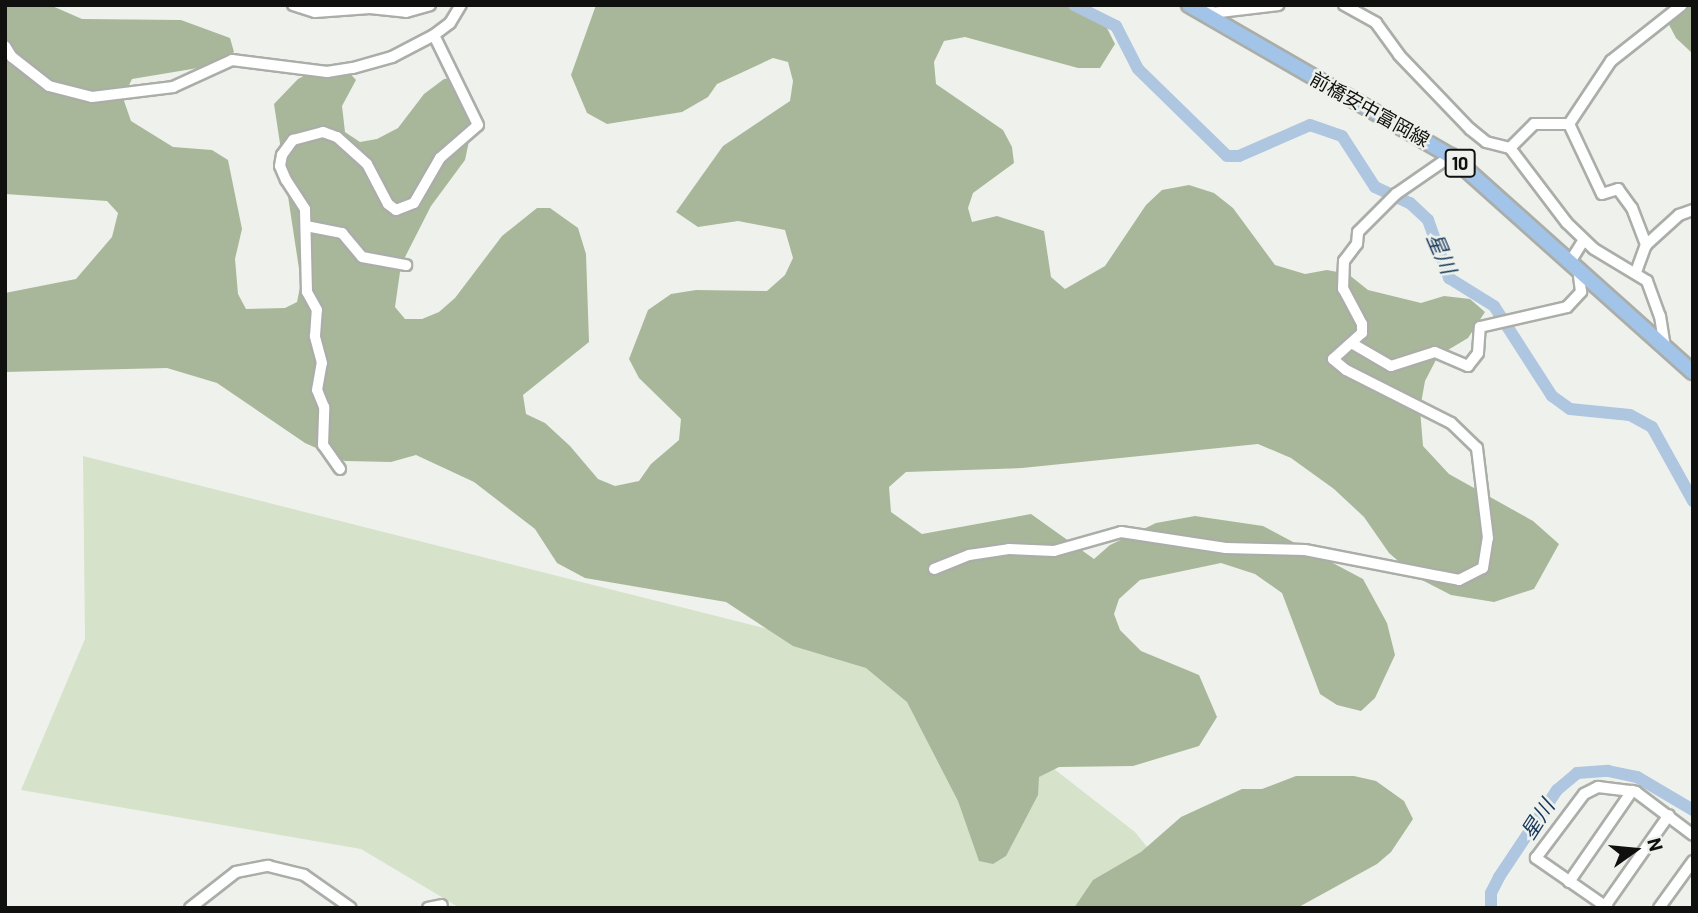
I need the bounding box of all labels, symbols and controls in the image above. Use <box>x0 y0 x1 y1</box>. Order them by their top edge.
street label: 前橋安中富岡線 <box>1306 67 1434 151</box>
road number: 10 <box>1444 148 1476 178</box>
water label: 星川 <box>1422 229 1462 277</box>
water label: 星川 <box>1515 795 1559 843</box>
north arrow <box>1600 815 1670 885</box>
text: N <box>1643 835 1669 854</box>

